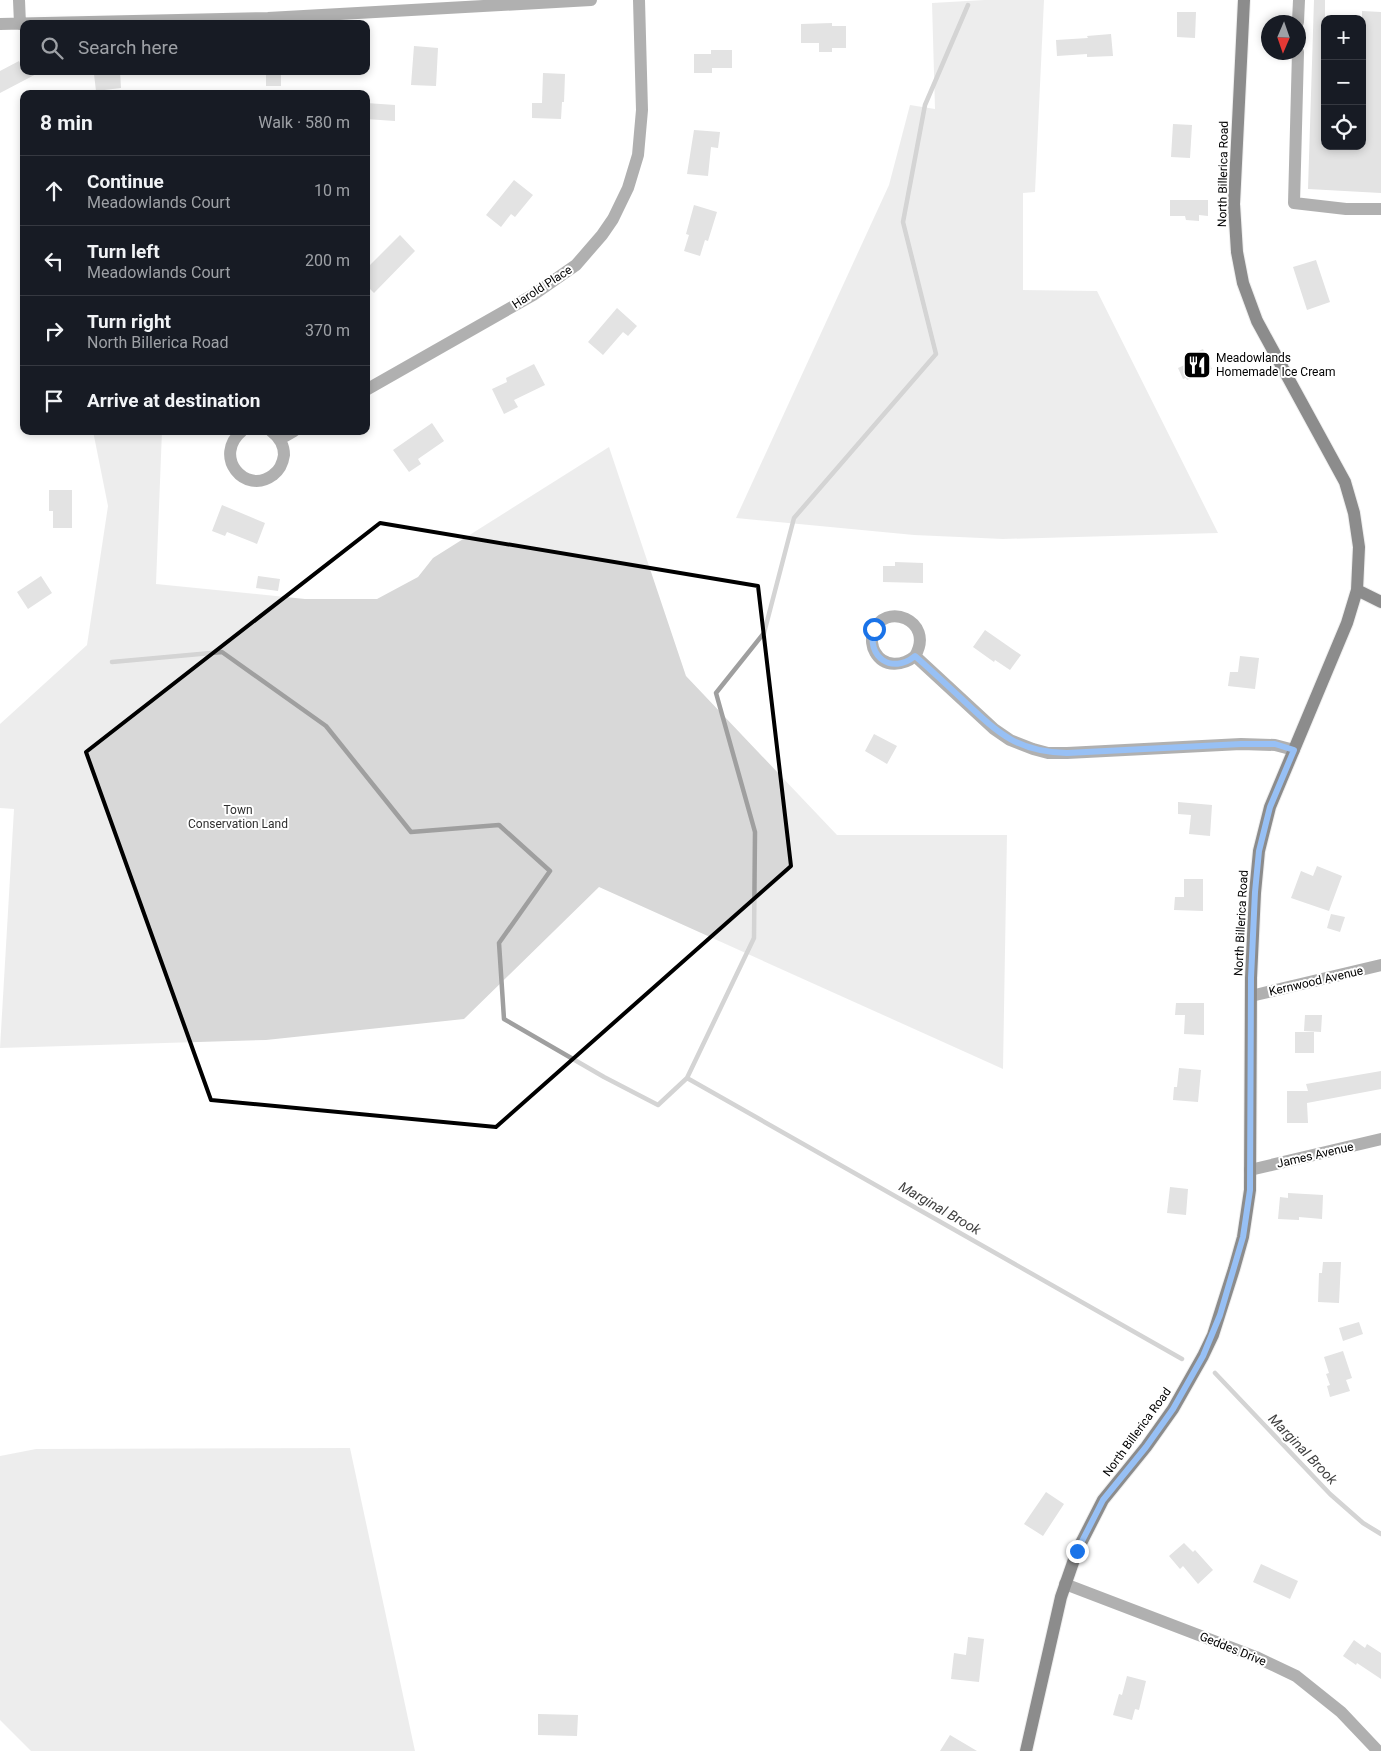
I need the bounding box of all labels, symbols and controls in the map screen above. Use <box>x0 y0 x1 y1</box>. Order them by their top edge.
north arrow <box>1261 15 1306 60</box>
map controls <box>1321 15 1366 150</box>
button: + <box>1321 15 1366 60</box>
search box <box>20 20 370 75</box>
icon: search <box>38 34 66 62</box>
text: Search here <box>78 36 178 59</box>
button: − <box>1321 60 1366 105</box>
button: locate <box>1321 105 1366 150</box>
text: 8 min <box>40 111 93 135</box>
text: Walk · 580 m <box>258 113 350 132</box>
street label: North Billerica Road <box>1215 121 1231 227</box>
text: Continue <box>87 170 164 193</box>
icon: ahead <box>40 177 68 205</box>
text: 10 m <box>314 181 350 200</box>
text: Meadowlands Court <box>87 193 230 212</box>
text: Turn left <box>87 240 160 263</box>
icon: left <box>40 247 68 275</box>
text: 200 m <box>305 251 350 270</box>
text: Meadowlands Court <box>87 263 230 282</box>
street label: Harold Place <box>510 263 574 311</box>
text: Turn right <box>87 310 171 333</box>
icon: right <box>40 317 68 345</box>
text: 370 m <box>305 321 350 340</box>
text: North Billerica Road <box>87 333 229 352</box>
restaurant icon: Meadowlands Homemade Ice Cream <box>1182 350 1212 380</box>
place label: Meadowlands Homemade Ice Cream <box>1216 351 1336 379</box>
icon: arrive <box>40 387 68 415</box>
text: Arrive at destination <box>87 389 260 412</box>
route start <box>863 618 886 641</box>
park label: Town Conservation Land <box>188 803 288 831</box>
street label: North Billerica Road <box>1231 870 1251 976</box>
street label: Kernwood Avenue <box>1268 963 1364 999</box>
street label: James Avenue <box>1275 1139 1355 1171</box>
water label: Marginal Brook <box>896 1178 985 1238</box>
street label: North Billerica Road <box>1100 1385 1174 1479</box>
water label: Marginal Brook <box>1265 1411 1341 1488</box>
route end <box>1066 1540 1089 1563</box>
street label: Geddes Drive <box>1198 1629 1268 1669</box>

